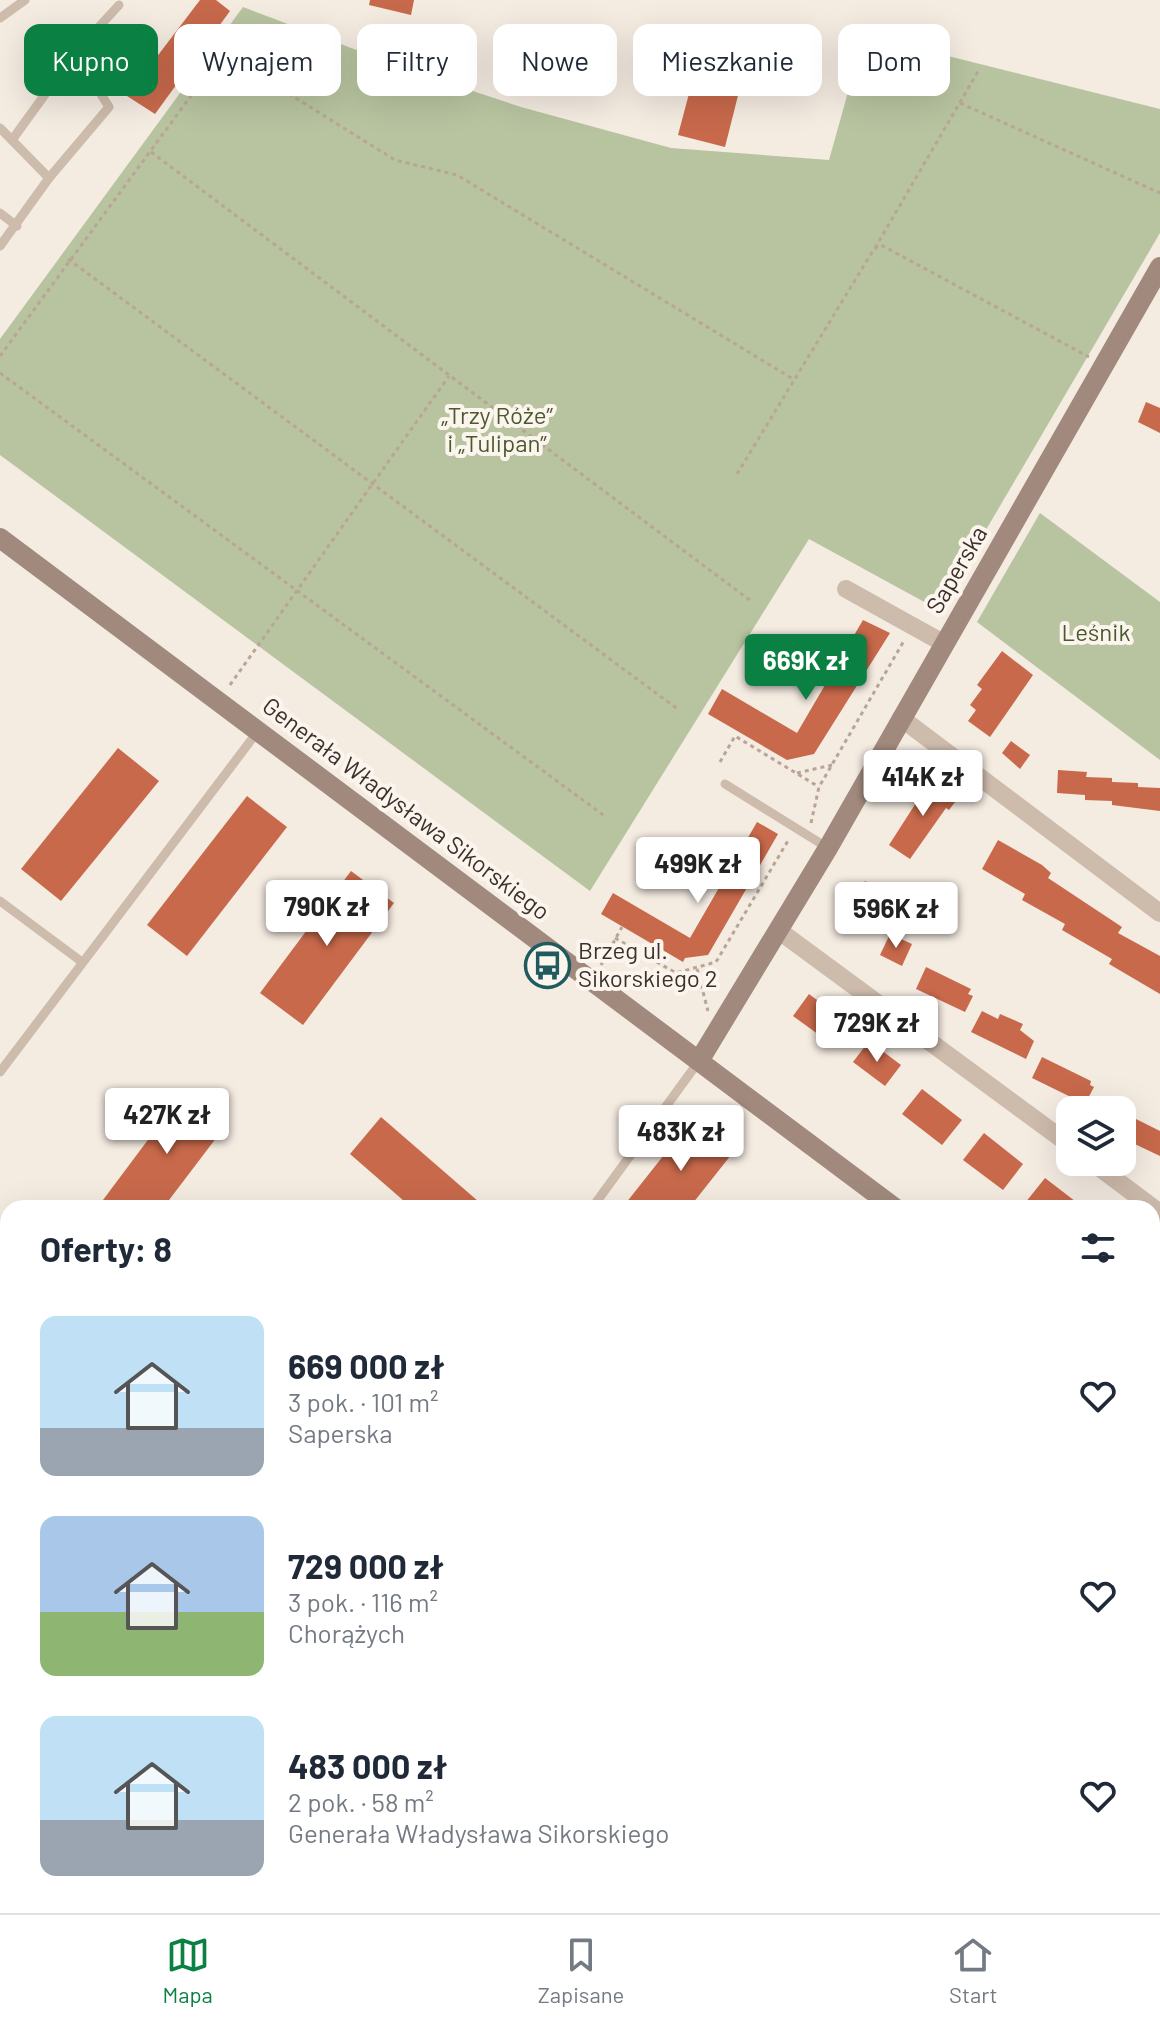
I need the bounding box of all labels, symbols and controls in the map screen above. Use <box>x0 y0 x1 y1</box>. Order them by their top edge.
chip: Kupno <box>24 24 158 96</box>
chip: Wynajem <box>174 24 341 96</box>
chip: Filtry <box>357 24 477 96</box>
chip: Nowe <box>493 24 617 96</box>
chip: Mieszkanie <box>633 24 822 96</box>
chip: Dom <box>838 24 950 96</box>
park label: „Trzy Róże” i „Tulipan” <box>441 400 553 457</box>
street label: Saperska <box>919 520 992 618</box>
park label: Leśnik <box>1062 617 1130 646</box>
pin: 669K zł <box>732 634 880 702</box>
text: 669K zł <box>763 644 849 675</box>
street label: Generała Władysława Sikorskiego <box>258 690 556 925</box>
pin: 414K zł <box>849 750 997 818</box>
text: 414K zł <box>882 760 964 791</box>
pin: 499K zł <box>624 837 772 905</box>
text: 499K zł <box>654 847 742 878</box>
pin: 790K zł <box>253 880 401 948</box>
pin: 596K zł <box>822 882 970 950</box>
text: 790K zł <box>284 890 370 921</box>
text: 596K zł <box>853 892 939 923</box>
place label: Brzeg ul. Sikorskiego 2 <box>578 935 718 992</box>
bus stop icon: Brzeg ul. Sikorskiego 2 <box>523 941 571 989</box>
pin: 729K zł <box>803 996 951 1064</box>
text: 729K zł <box>834 1006 920 1037</box>
pin: 427K zł <box>93 1088 241 1156</box>
map controls <box>1056 1096 1136 1176</box>
button: layers <box>1056 1096 1136 1176</box>
text: 427K zł <box>123 1098 211 1129</box>
pin: 483K zł <box>607 1105 755 1173</box>
text: 483K zł <box>637 1115 725 1146</box>
icon: filters <box>1076 1226 1120 1270</box>
text: Oferty: 8 <box>40 1228 172 1269</box>
text: 669 000 zł <box>288 1345 445 1386</box>
icon: home <box>104 1348 200 1444</box>
icon: heart <box>1076 1374 1120 1418</box>
text: 3 pok. · 101 m² <box>288 1386 438 1417</box>
text: Saperska <box>288 1417 392 1448</box>
text: 729 000 zł <box>288 1545 444 1586</box>
icon: home <box>104 1548 200 1644</box>
icon: heart <box>1076 1574 1120 1618</box>
text: 3 pok. · 116 m² <box>288 1586 438 1617</box>
text: Chorążych <box>288 1617 405 1648</box>
text: 483 000 zł <box>288 1745 448 1786</box>
icon: home <box>104 1748 200 1844</box>
icon: heart <box>1076 1774 1120 1818</box>
text: 2 pok. · 58 m² <box>288 1786 434 1817</box>
text: Generała Władysława Sikorskiego <box>288 1817 669 1848</box>
tab: Mapa <box>162 1933 213 2007</box>
tab: Zapisane <box>538 1933 624 2007</box>
tab: Start <box>949 1933 998 2007</box>

